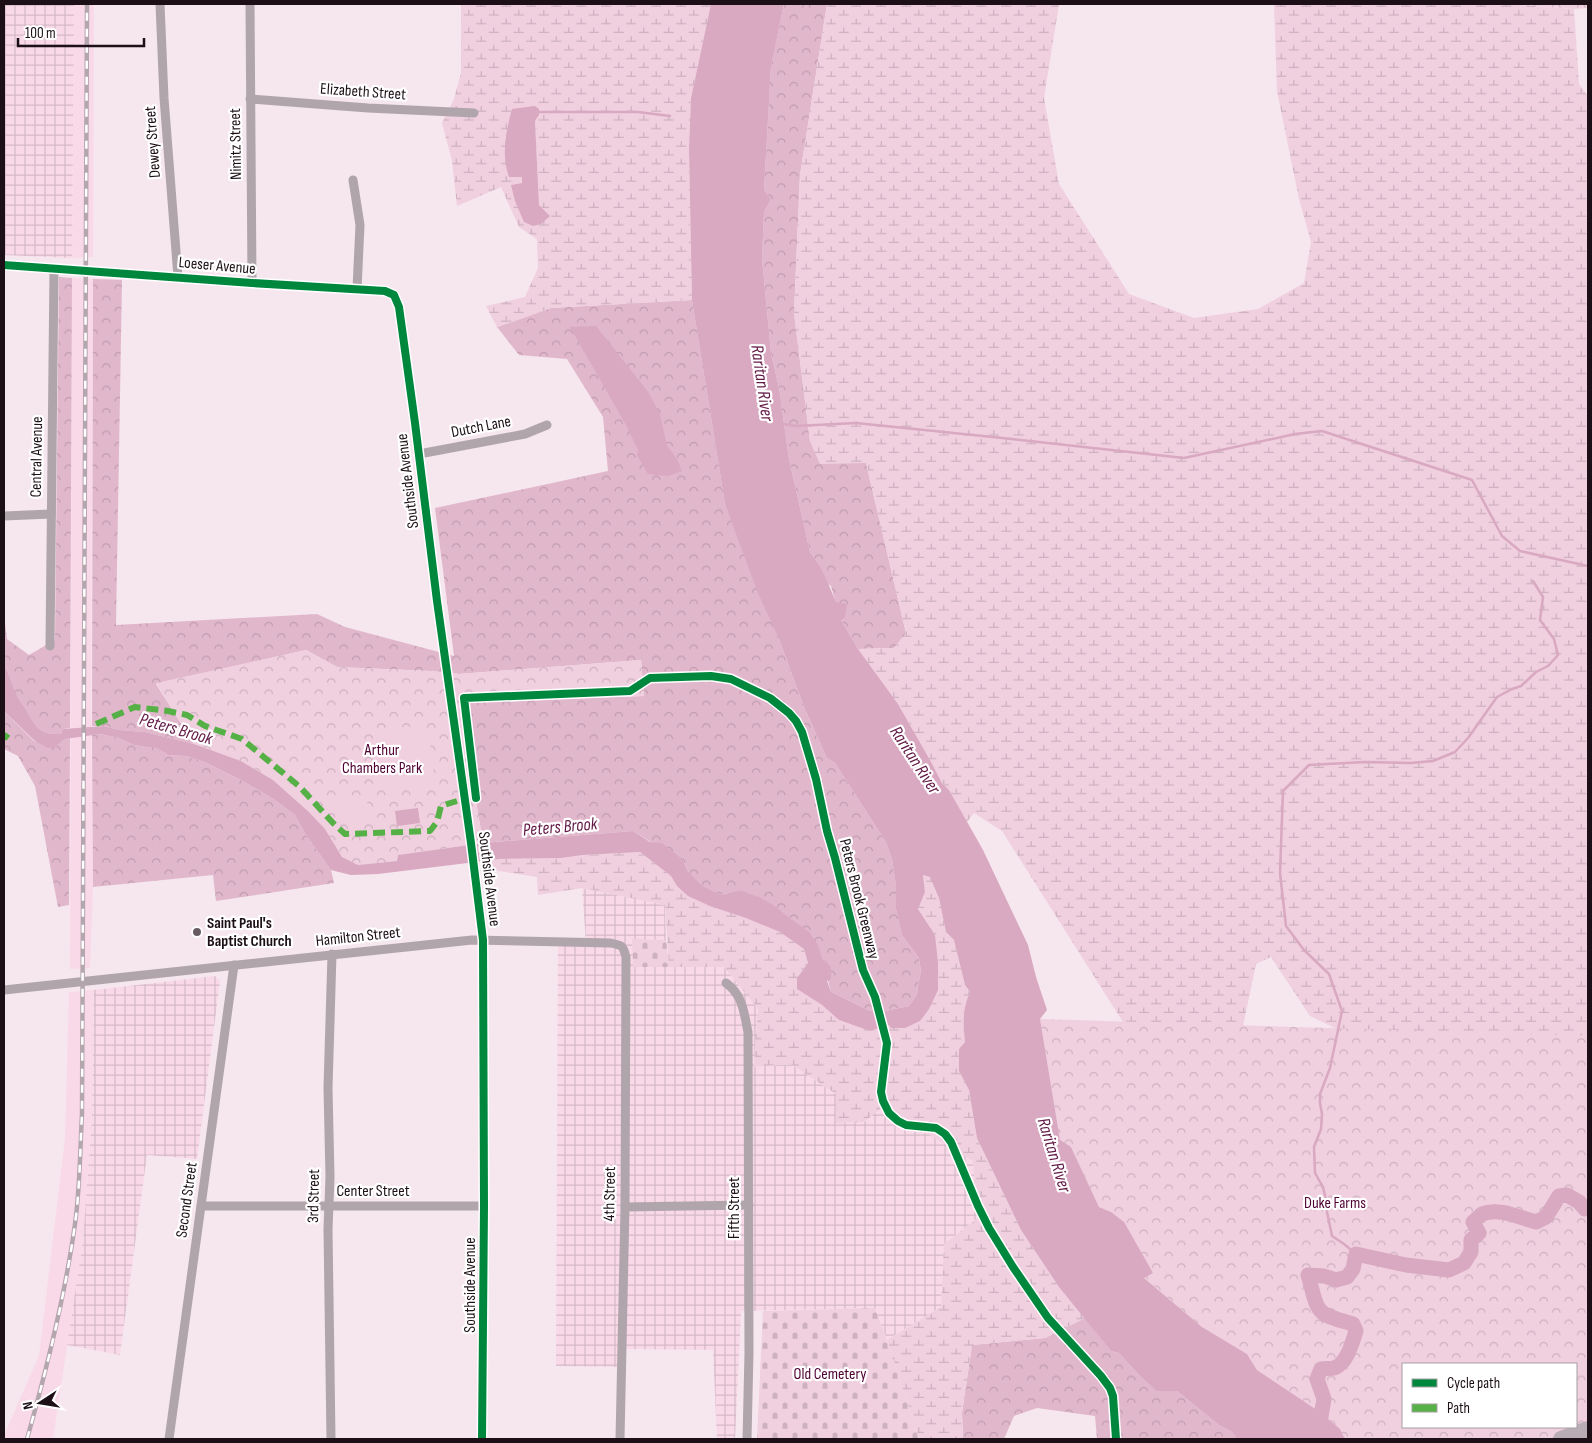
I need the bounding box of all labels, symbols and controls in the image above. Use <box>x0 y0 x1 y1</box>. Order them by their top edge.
scale bar <box>18 15 144 47</box>
text: 100 m <box>25 24 56 43</box>
street label: Elizabeth Street <box>320 80 407 104</box>
street label: Dewey Street <box>141 105 165 179</box>
street label: Nimitz Street <box>226 108 246 180</box>
street label: Loeser Avenue <box>178 253 256 279</box>
water label: Raritan River <box>746 344 778 423</box>
street label: Dutch Lane <box>450 412 512 442</box>
street label: Central Avenue <box>27 416 47 498</box>
street label: Southside Avenue <box>393 432 423 530</box>
water label: Peters Brook <box>137 709 216 750</box>
water label: Raritan River <box>885 722 945 799</box>
park label: Arthur Chambers Park <box>342 741 422 778</box>
water label: Peters Brook <box>522 813 599 841</box>
street label: Southside Avenue <box>474 830 504 928</box>
street label: Peters Brook Greenway <box>835 837 883 961</box>
place label: Saint Paul's Baptist Church <box>207 914 292 951</box>
street label: Hamilton Street <box>315 923 401 951</box>
marker: Saint Paul's Baptist Church <box>191 926 203 938</box>
water label: Raritan River <box>1033 1115 1076 1196</box>
street label: Second Street <box>172 1161 202 1239</box>
street label: 4th Street <box>600 1166 620 1222</box>
street label: 3rd Street <box>304 1169 324 1223</box>
street label: Fifth Street <box>725 1177 744 1239</box>
street label: Center Street <box>336 1182 410 1201</box>
park label: Duke Farms <box>1304 1194 1366 1213</box>
street label: Southside Avenue <box>461 1237 480 1333</box>
legend <box>1402 1363 1577 1428</box>
park label: Old Cemetery <box>794 1365 866 1384</box>
text: Cycle path <box>1447 1374 1500 1393</box>
north arrow <box>15 1378 65 1428</box>
text: Path <box>1447 1399 1470 1418</box>
text: N <box>19 1400 37 1411</box>

